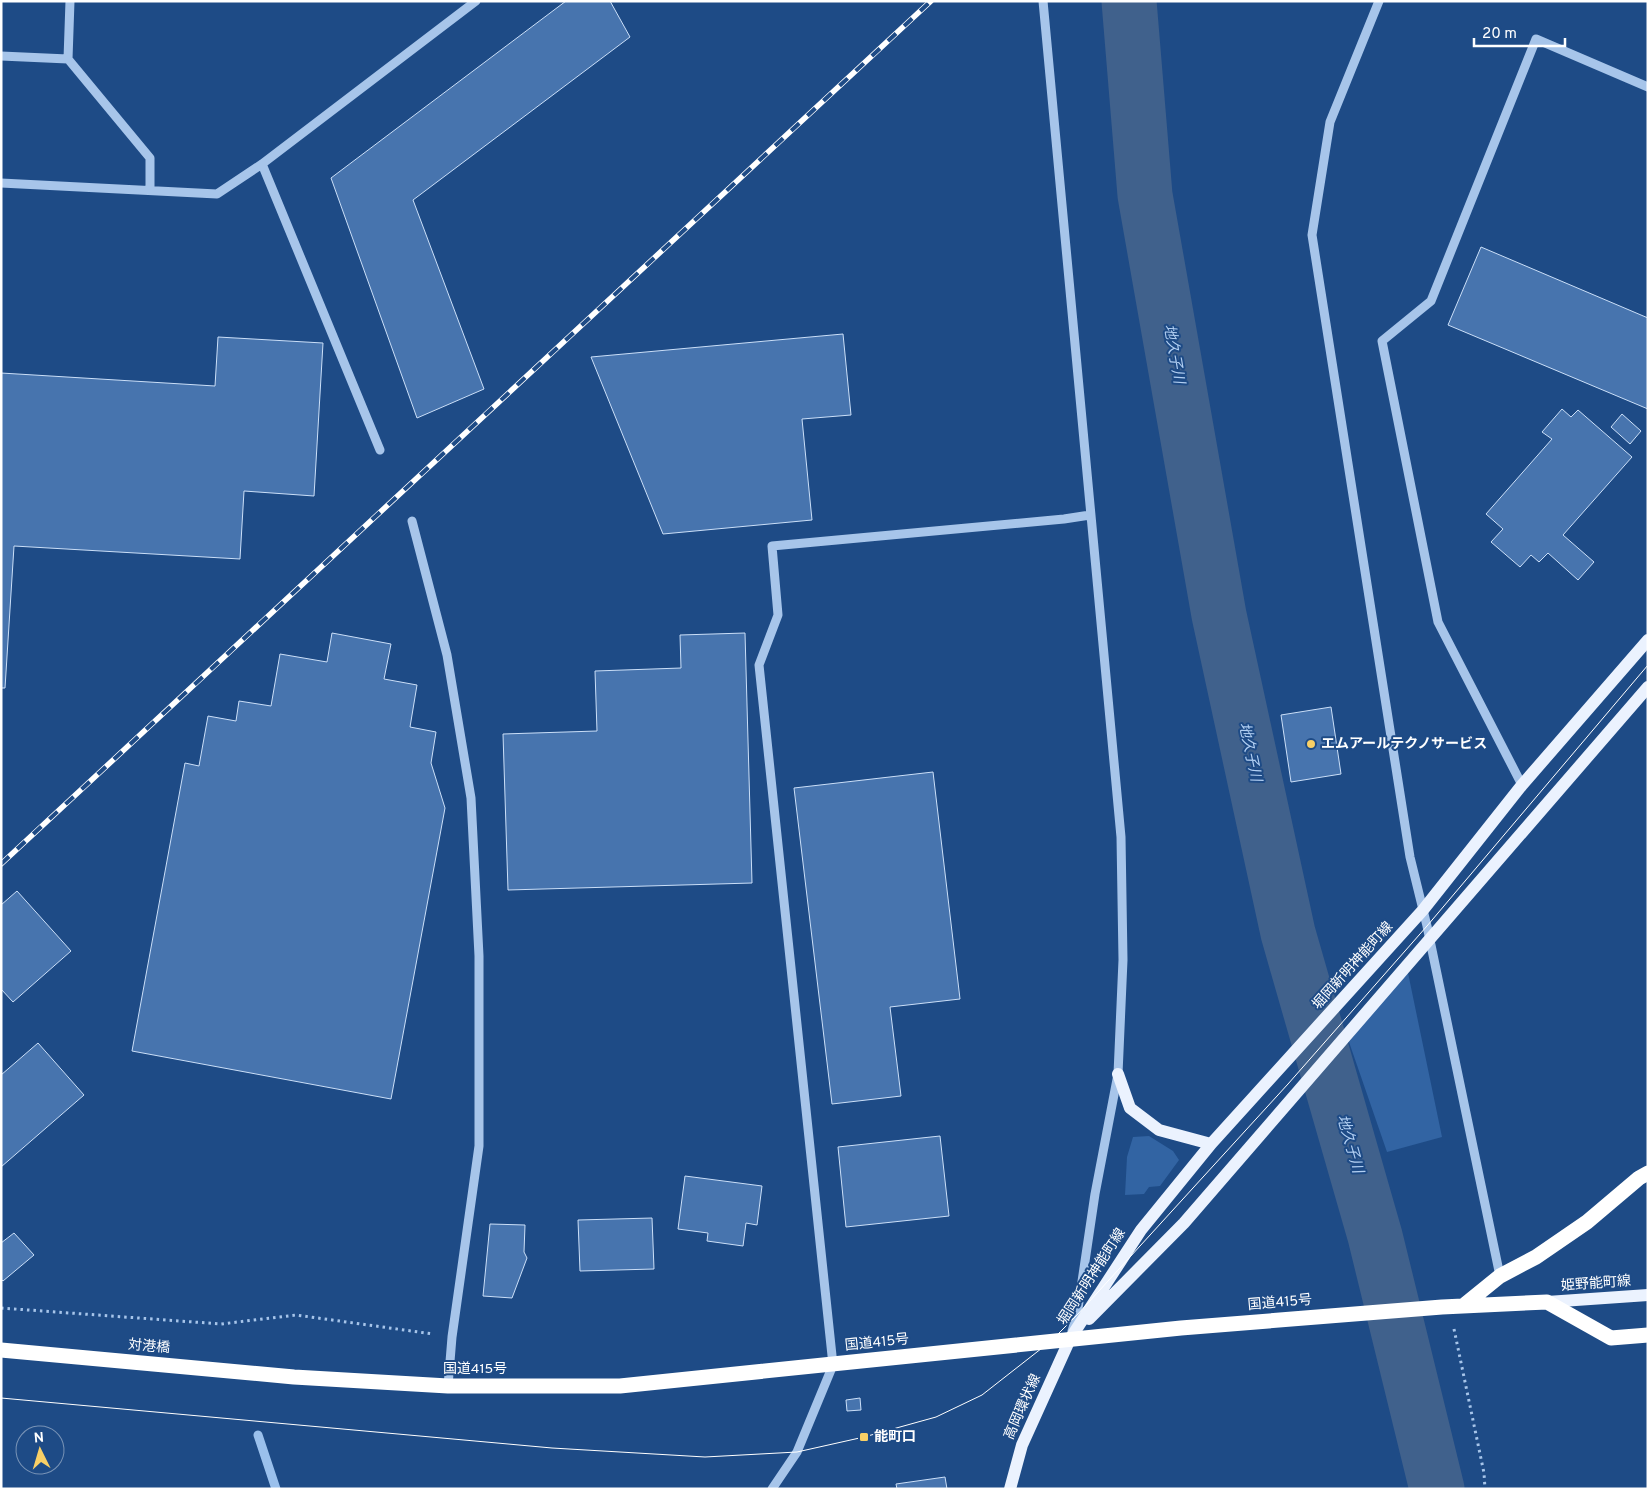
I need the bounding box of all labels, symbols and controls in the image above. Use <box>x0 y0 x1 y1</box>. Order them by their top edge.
scale bar <box>1474 15 1565 47</box>
text: 20 m <box>1482 25 1517 44</box>
water label: 地久子川 <box>1158 323 1188 387</box>
water label: 地久子川 <box>1233 721 1265 785</box>
place label: エムアールテクノサービス <box>1321 736 1487 753</box>
marker: エムアールテクノサービス <box>1305 738 1317 750</box>
street label: 堀岡新明神能町線 <box>1308 918 1397 1013</box>
water label: 地久子川 <box>1332 1113 1367 1177</box>
street label: 堀岡新明神能町線 <box>1054 1225 1130 1329</box>
street label: 姫野能町線 <box>1560 1272 1632 1295</box>
street label: 国道415号 <box>1247 1292 1313 1314</box>
street label: 国道415号 <box>844 1331 910 1355</box>
street label: 対港橋 <box>127 1337 171 1357</box>
street label: 国道415号 <box>443 1361 507 1378</box>
street label: 高岡環状線 <box>1000 1371 1045 1442</box>
north arrow <box>15 1425 65 1475</box>
place label: 能町口 <box>874 1428 916 1446</box>
text: N <box>33 1430 45 1447</box>
marker: 能町口 <box>858 1431 870 1443</box>

